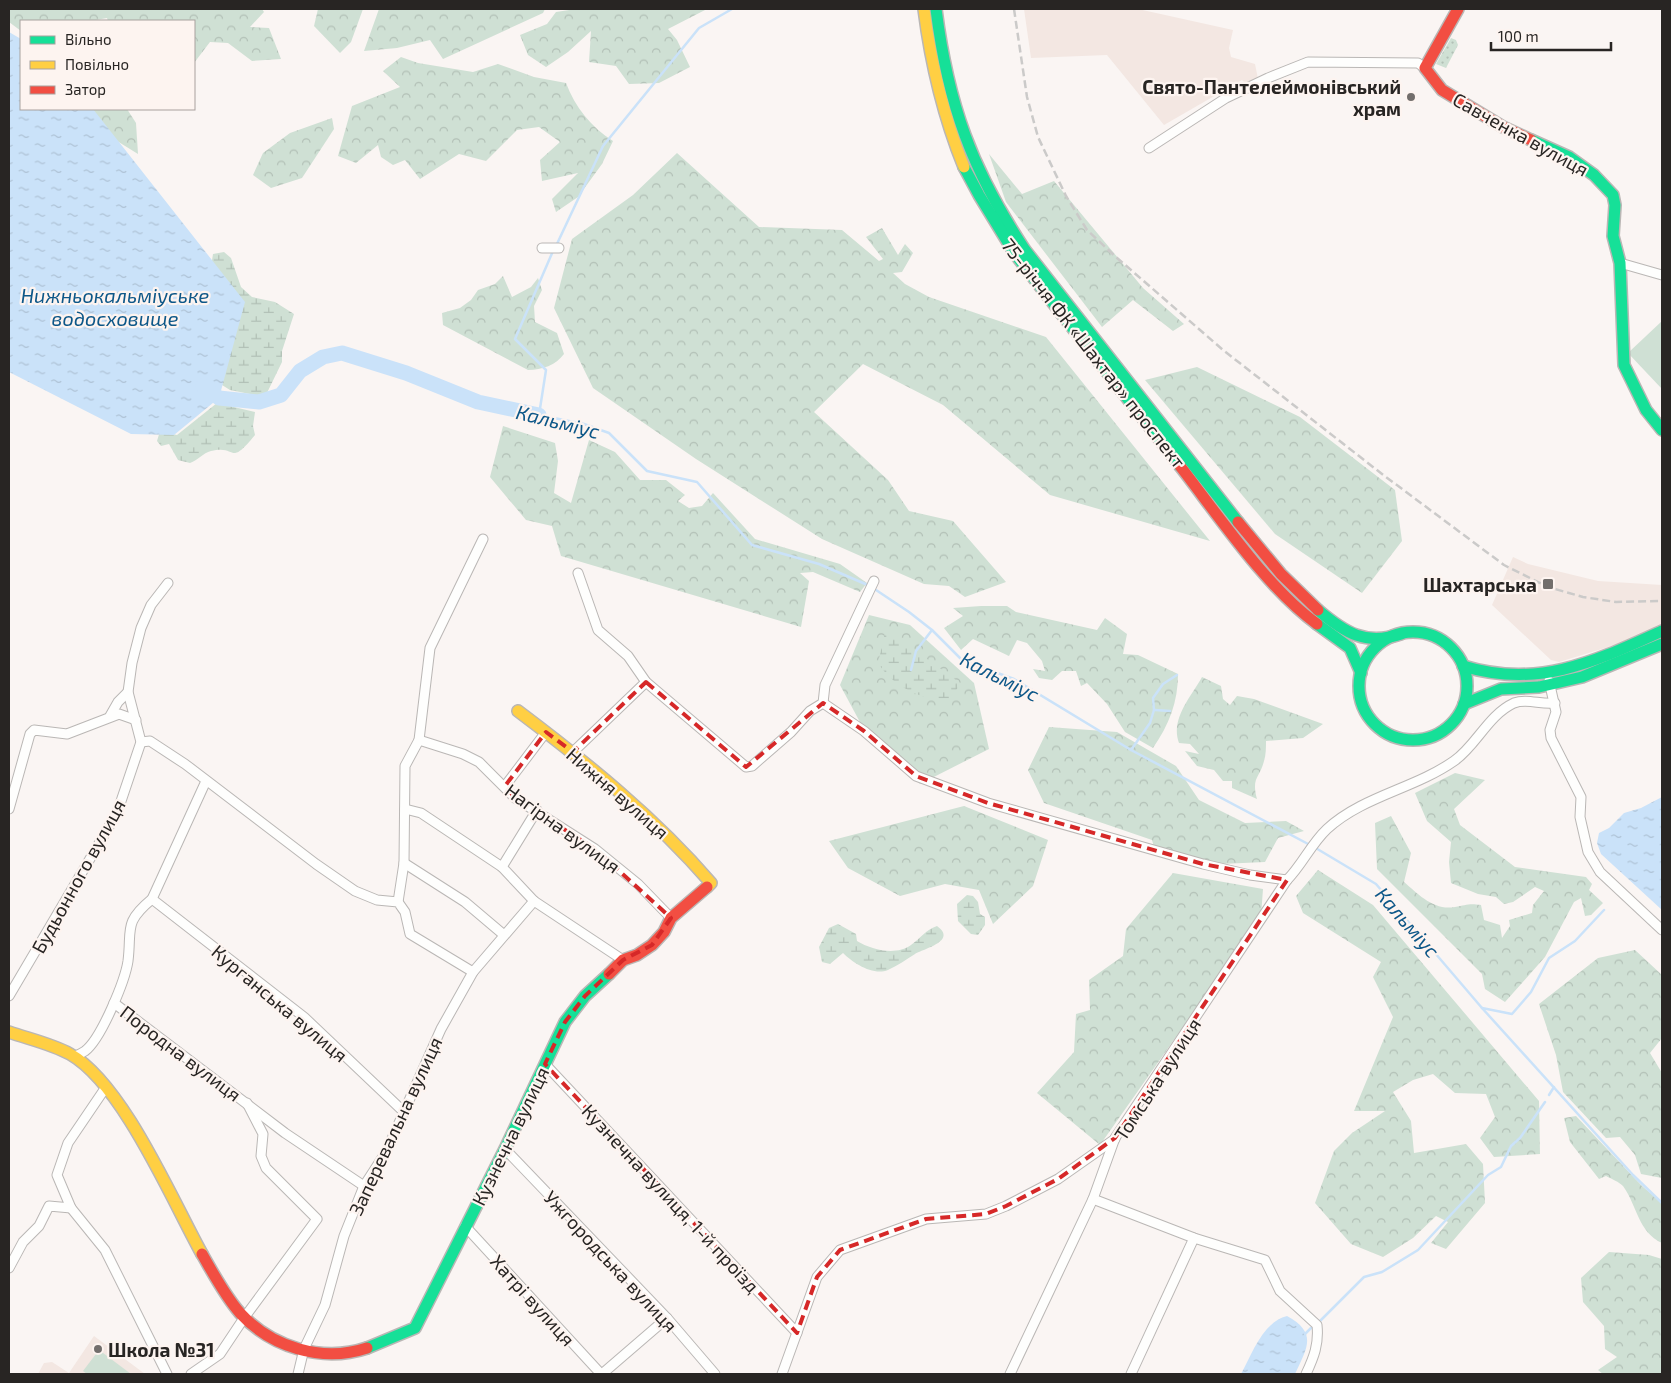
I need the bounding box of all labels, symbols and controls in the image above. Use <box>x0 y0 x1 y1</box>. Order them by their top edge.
legend <box>20 20 195 110</box>
scale bar <box>1491 20 1611 52</box>
text: 100 m <box>1498 27 1539 45</box>
text: Вільно <box>65 30 112 48</box>
text: Повільно <box>65 55 129 73</box>
place label: Свято-Пантелеймонівський храм <box>1142 75 1401 120</box>
text: Затор <box>65 80 106 98</box>
street label: Савченка вулиця <box>1449 87 1593 182</box>
marker: Свято-Пантелеймонівський храм <box>1405 91 1417 103</box>
street label: 75-річчя ФК «Шахтар» проспект <box>997 234 1191 472</box>
water label: Нижньокальміуське водосховище <box>21 283 209 330</box>
water label: Кальміус <box>514 399 602 443</box>
place label: Шахтарська <box>1423 573 1537 596</box>
marker: Шахтарська <box>1541 577 1555 591</box>
water label: Кальміус <box>957 646 1044 706</box>
street label: Нижня вулиця <box>562 742 674 844</box>
street label: Нагірна вулиця <box>500 778 625 878</box>
street label: Будьонного вулиця <box>26 795 131 957</box>
water label: Кальміус <box>1371 882 1445 962</box>
street label: Курганська вулиця <box>207 940 353 1067</box>
street label: Породна вулиця <box>115 1000 246 1107</box>
street label: Томська вулиця <box>1109 1013 1206 1145</box>
street label: Заперевальна вулиця <box>344 1033 447 1219</box>
street label: Кузнечна вулиця <box>467 1063 554 1209</box>
street label: Кузнечна вулиця, 1-й проїзд <box>577 1099 764 1298</box>
street label: Ужгородська вулиця <box>539 1186 682 1337</box>
street label: Хатрі вулиця <box>485 1250 580 1351</box>
place label: Школа №31 <box>108 1338 215 1361</box>
marker: Школа №31 <box>92 1343 104 1355</box>

